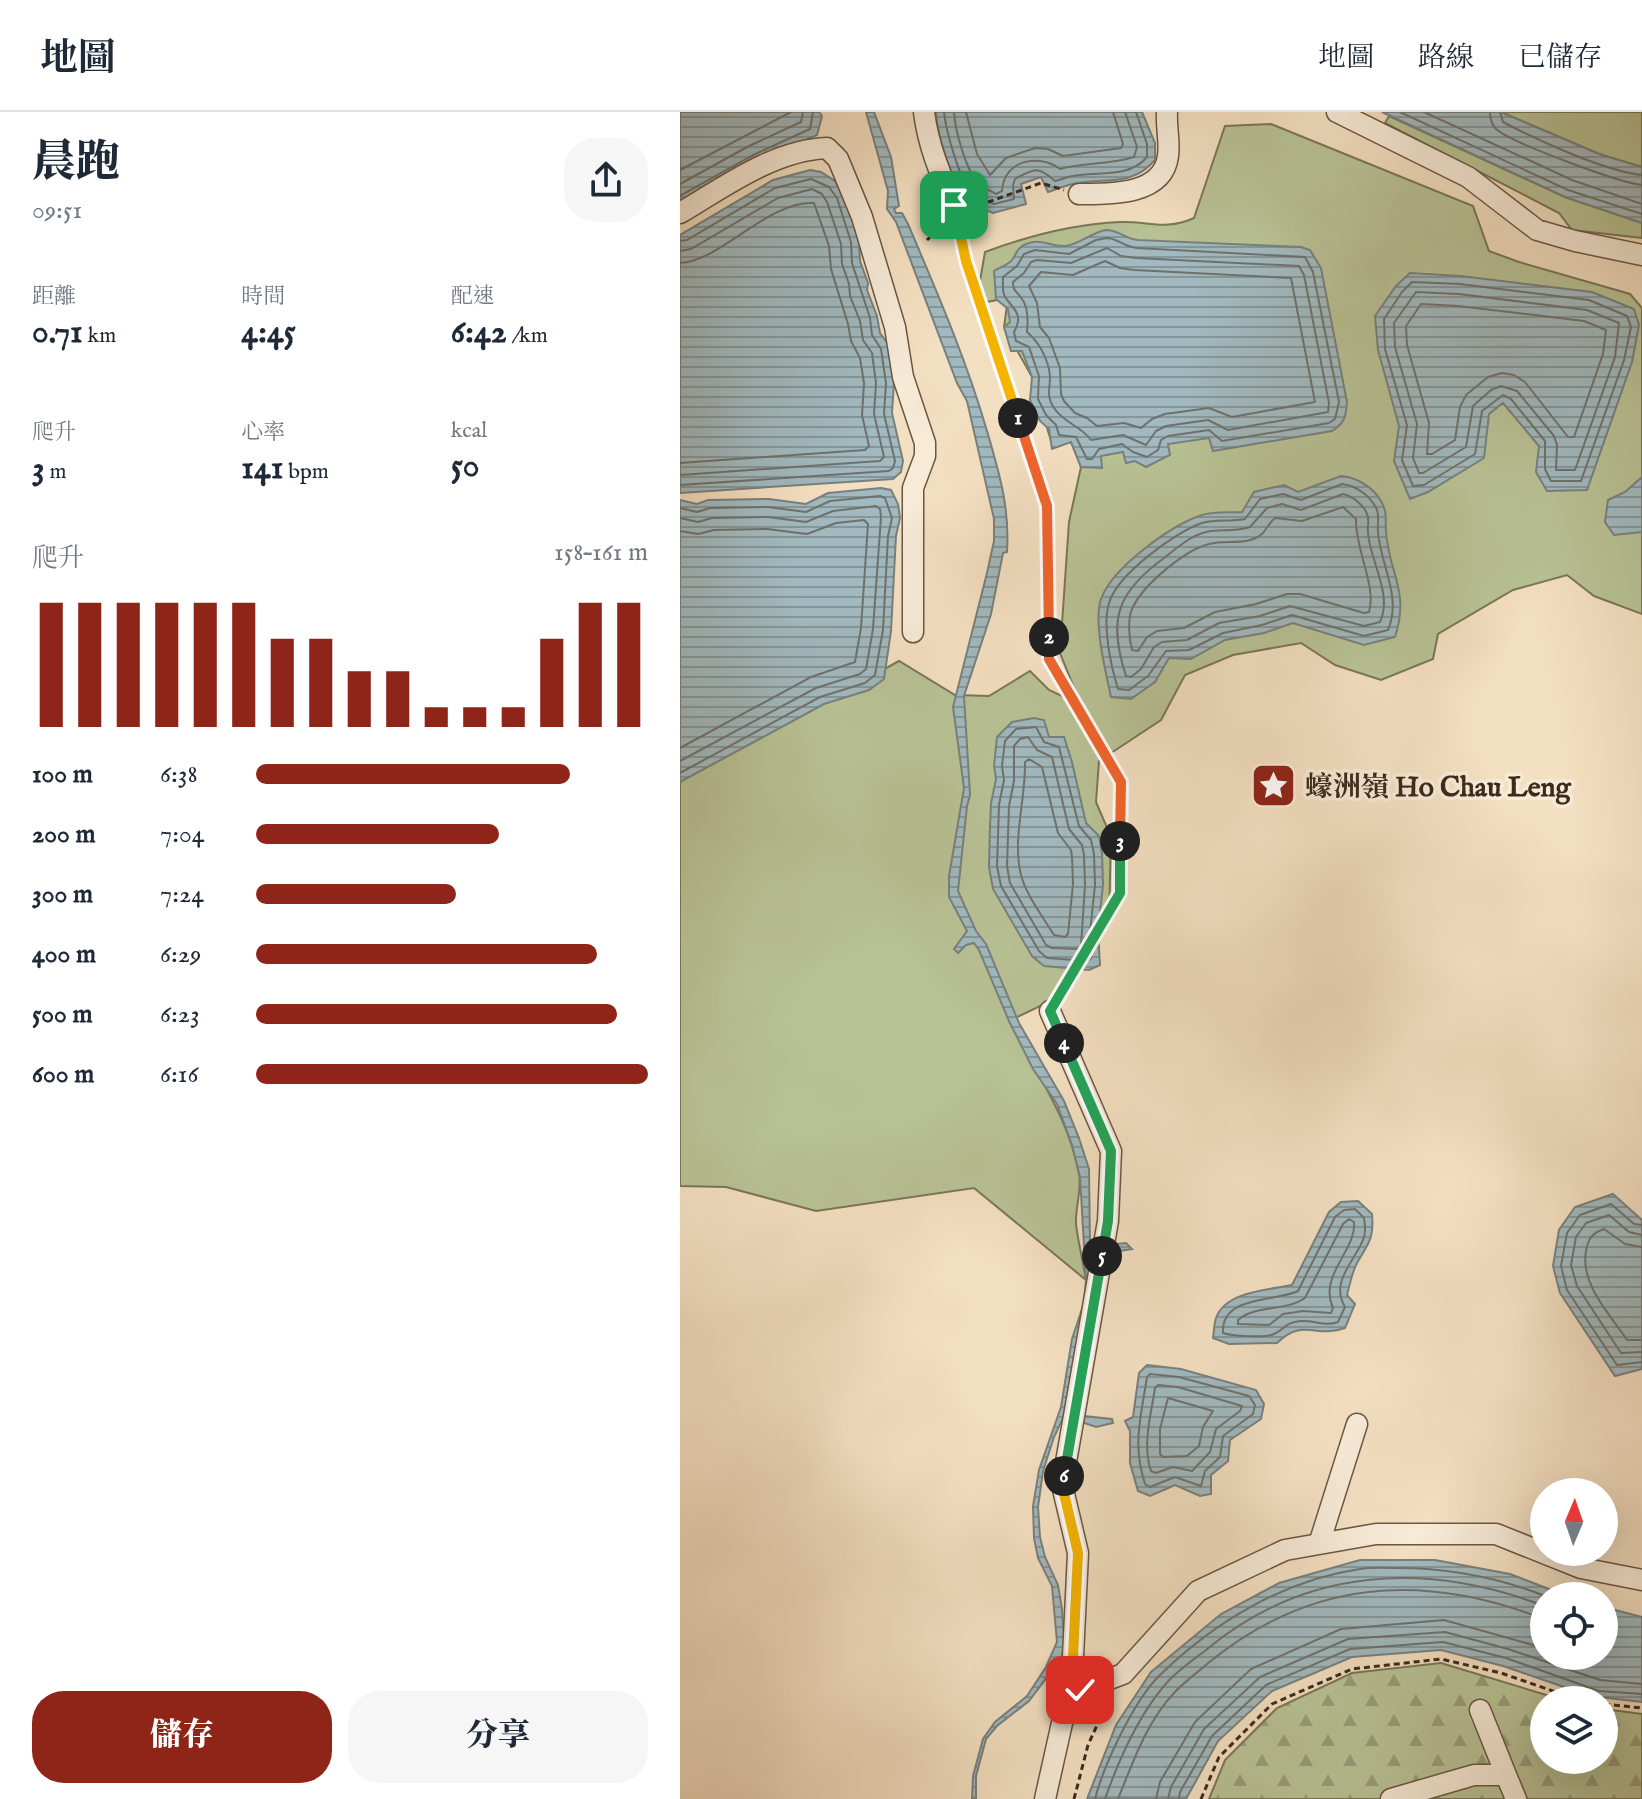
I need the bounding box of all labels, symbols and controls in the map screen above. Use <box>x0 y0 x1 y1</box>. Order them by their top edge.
text: 地圖 <box>40 36 116 84</box>
text: 地圖 <box>1318 41 1374 76</box>
text: 路線 <box>1418 41 1474 76</box>
text: 已儲存 <box>1518 41 1602 76</box>
text: 晨跑 <box>32 136 120 192</box>
button: share <box>564 138 648 222</box>
pin <box>920 171 988 239</box>
icon: arrive <box>932 183 976 227</box>
text: 09:51 <box>32 194 82 227</box>
text: 距離 <box>32 283 76 311</box>
text: 時間 <box>241 283 285 311</box>
text: 配速 <box>451 283 495 311</box>
text: 0.71 <box>32 311 83 354</box>
text: 4:45 <box>241 311 296 354</box>
text: 6:42 <box>451 311 507 354</box>
text: km <box>83 322 116 350</box>
text: /km <box>507 322 548 350</box>
pin: 1 <box>998 398 1038 438</box>
text: 1 <box>1014 404 1022 432</box>
text: kcal <box>451 417 487 445</box>
text: 爬升 <box>32 419 76 447</box>
text: 心率 <box>241 419 285 447</box>
text: 50 <box>451 445 480 488</box>
text: 3 <box>32 447 45 490</box>
text: 141 <box>241 447 283 490</box>
text: m <box>45 458 67 486</box>
text: bpm <box>283 458 329 486</box>
text: 158–161 m <box>554 536 648 569</box>
text: 爬升 <box>32 542 84 575</box>
pin: 2 <box>1029 617 1069 657</box>
text: 2 <box>1044 623 1054 651</box>
text: 100 m <box>32 758 93 791</box>
text: 6:38 <box>160 758 198 791</box>
place icon: 蠔洲嶺 Ho Chau Leng <box>1250 762 1298 810</box>
place label: 蠔洲嶺 Ho Chau Leng <box>1305 771 1571 806</box>
text: 200 m <box>32 818 96 851</box>
text: 7:04 <box>160 818 205 851</box>
pin: 3 <box>1100 821 1140 861</box>
text: 3 <box>1116 827 1124 855</box>
text: 300 m <box>32 878 93 911</box>
text: 7:24 <box>160 878 204 911</box>
text: 400 m <box>32 938 96 971</box>
text: 6:29 <box>160 938 201 971</box>
text: 500 m <box>32 998 93 1031</box>
text: 6:23 <box>160 998 200 1031</box>
pin: 4 <box>1044 1023 1084 1063</box>
text: 4 <box>1059 1029 1069 1057</box>
text: 600 m <box>32 1058 94 1091</box>
text: 6:16 <box>160 1058 198 1091</box>
pin: 5 <box>1082 1236 1122 1276</box>
text: 5 <box>1098 1242 1106 1270</box>
pin: 6 <box>1044 1456 1084 1496</box>
text: 6 <box>1059 1462 1069 1490</box>
north arrow <box>1530 1478 1618 1566</box>
map controls <box>1530 1478 1618 1774</box>
button: locate <box>1530 1582 1618 1670</box>
pin <box>1046 1656 1114 1724</box>
icon: check <box>1058 1668 1102 1712</box>
button: layers <box>1530 1686 1618 1774</box>
button: 儲存 <box>32 1691 332 1783</box>
button: 分享 <box>348 1691 648 1783</box>

